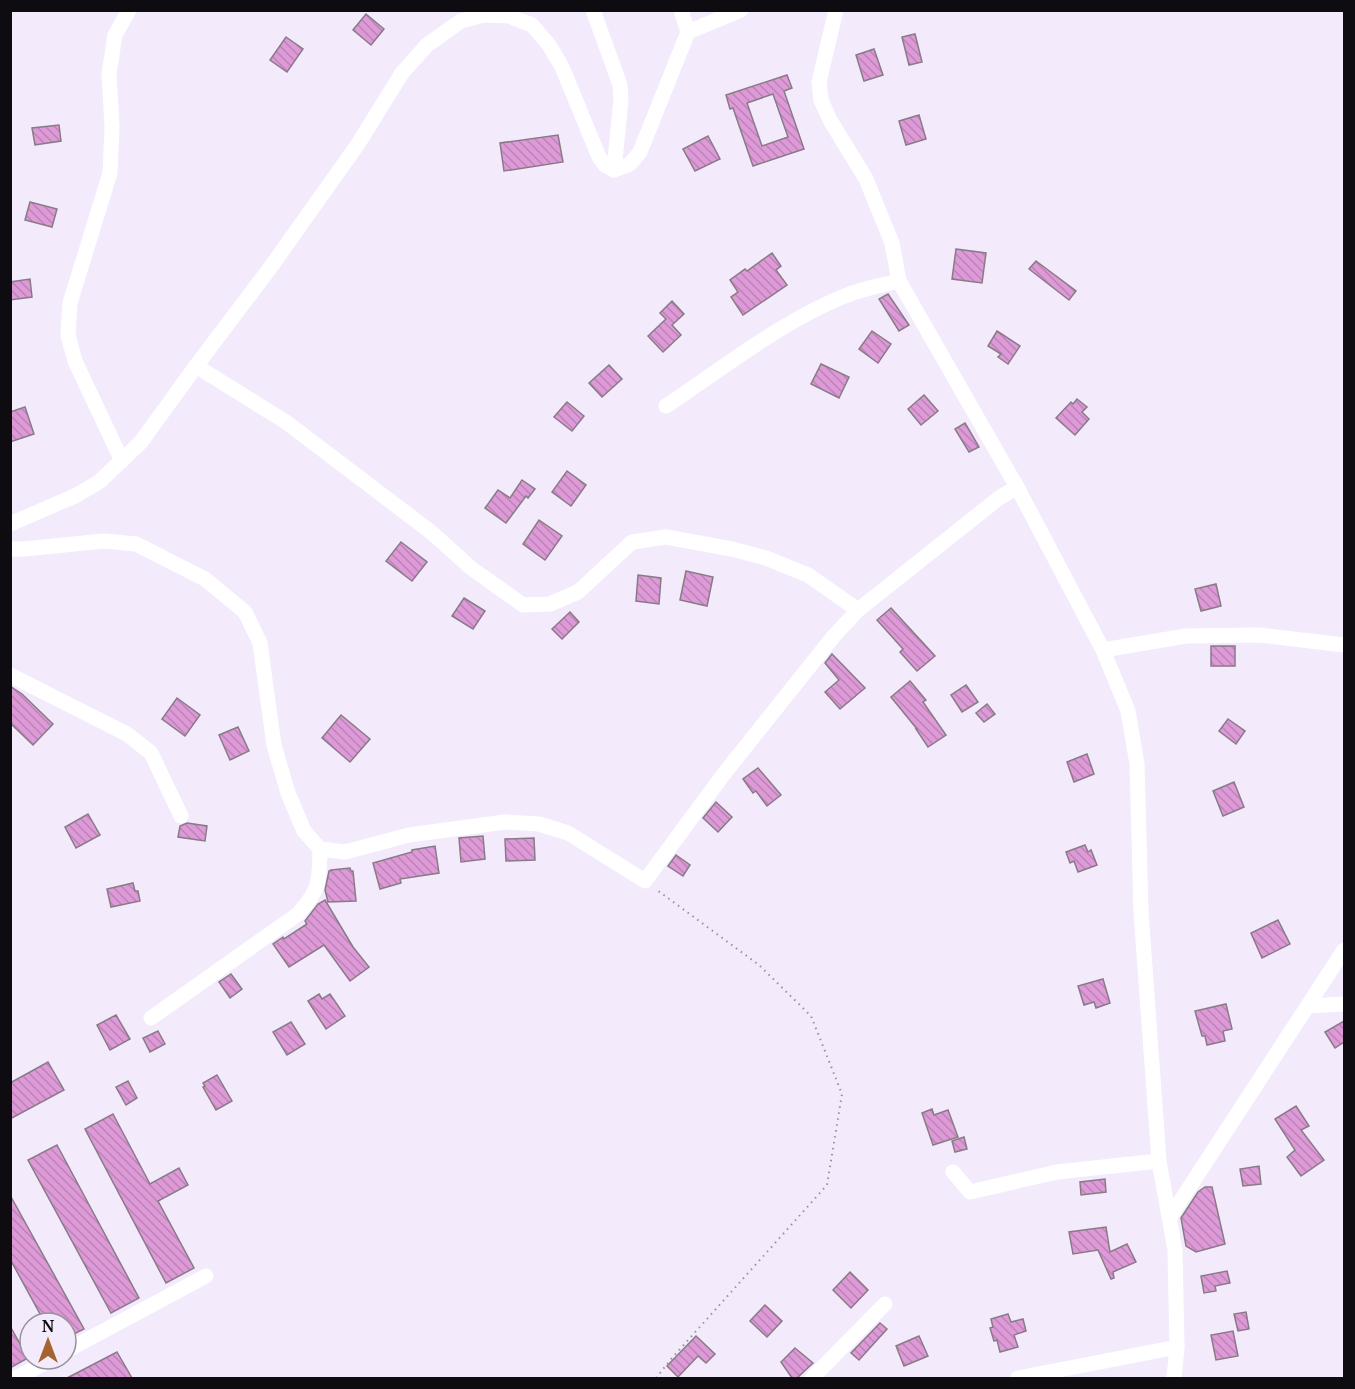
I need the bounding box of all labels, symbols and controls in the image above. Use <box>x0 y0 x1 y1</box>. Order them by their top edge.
north arrow <box>18 1311 78 1371</box>
text: N <box>42 1315 55 1337</box>

